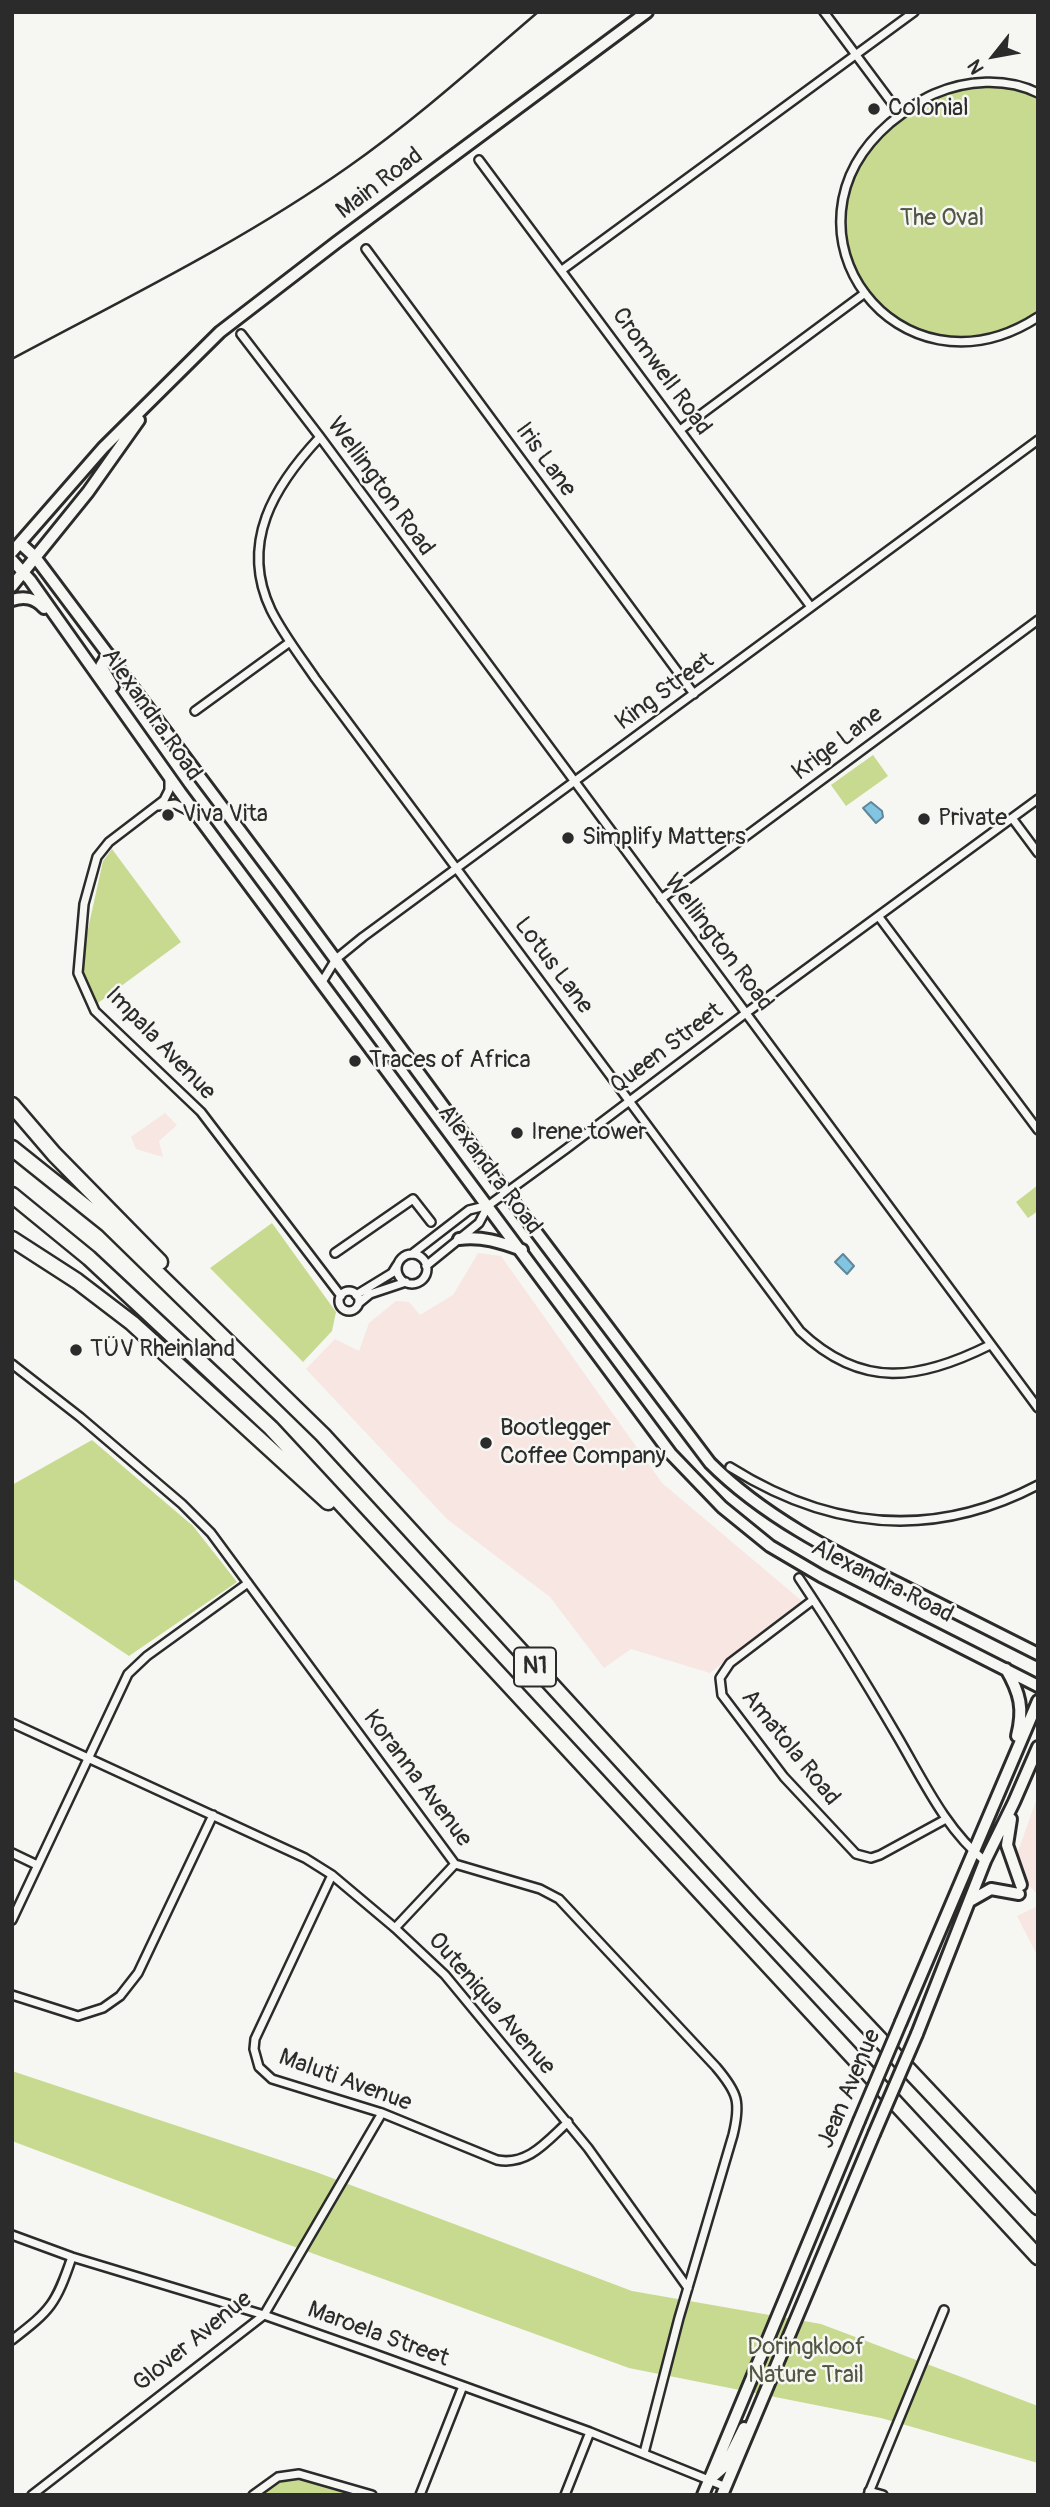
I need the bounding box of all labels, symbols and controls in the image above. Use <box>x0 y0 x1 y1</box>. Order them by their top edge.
north arrow <box>959 21 1029 91</box>
text: N <box>962 55 990 79</box>
place label: Colonial <box>888 95 969 123</box>
marker: Colonial <box>866 101 882 117</box>
street label: Main Road <box>331 142 429 226</box>
park label: The Oval <box>900 205 984 233</box>
street label: Cromwell Road <box>605 303 717 441</box>
street label: Wellington Road <box>320 412 440 562</box>
street label: Iris Lane <box>508 417 582 503</box>
street label: Alexandra Road <box>95 643 207 787</box>
street label: King Street <box>610 647 720 737</box>
street label: Krige Lane <box>787 701 889 787</box>
place label: Viva Vita <box>182 801 268 829</box>
place label: Private <box>938 805 1007 833</box>
marker: Viva Vita <box>160 807 176 823</box>
marker: Private <box>916 811 932 827</box>
place label: Simplify Matters <box>582 824 746 852</box>
marker: Simplify Matters <box>560 830 576 846</box>
street label: Wellington Road <box>657 869 779 1017</box>
street label: Lotus Lane <box>507 912 599 1020</box>
street label: Impala Avenue <box>99 981 221 1107</box>
street label: Queen Street <box>605 997 729 1101</box>
place label: Traces of Africa <box>369 1047 531 1075</box>
marker: Traces of Africa <box>347 1053 363 1069</box>
street label: Alexandra Road <box>431 1099 547 1241</box>
place label: Irene tower <box>531 1119 647 1147</box>
marker: Irene tower <box>509 1125 525 1141</box>
place label: TÜV Rheinland <box>90 1336 235 1364</box>
marker: TÜV Rheinland <box>68 1342 84 1358</box>
place label: Bootlegger Coffee Company <box>500 1415 666 1471</box>
marker: Bootlegger Coffee Company <box>478 1435 494 1451</box>
street label: Alexandra Road <box>806 1534 958 1630</box>
road number: N1 <box>514 1648 556 1686</box>
street label: Amatola Road <box>734 1684 846 1812</box>
street label: Koranna Avenue <box>356 1705 478 1853</box>
street label: Outeniqua Avenue <box>421 1927 561 2081</box>
street label: Jean Avenue <box>812 2025 888 2153</box>
street label: Maluti Avenue <box>275 2044 415 2118</box>
street label: Glover Avenue <box>128 2285 258 2399</box>
street label: Maroela Street <box>303 2296 453 2374</box>
park label: Doringkloof Nature Trail <box>747 2334 865 2390</box>

